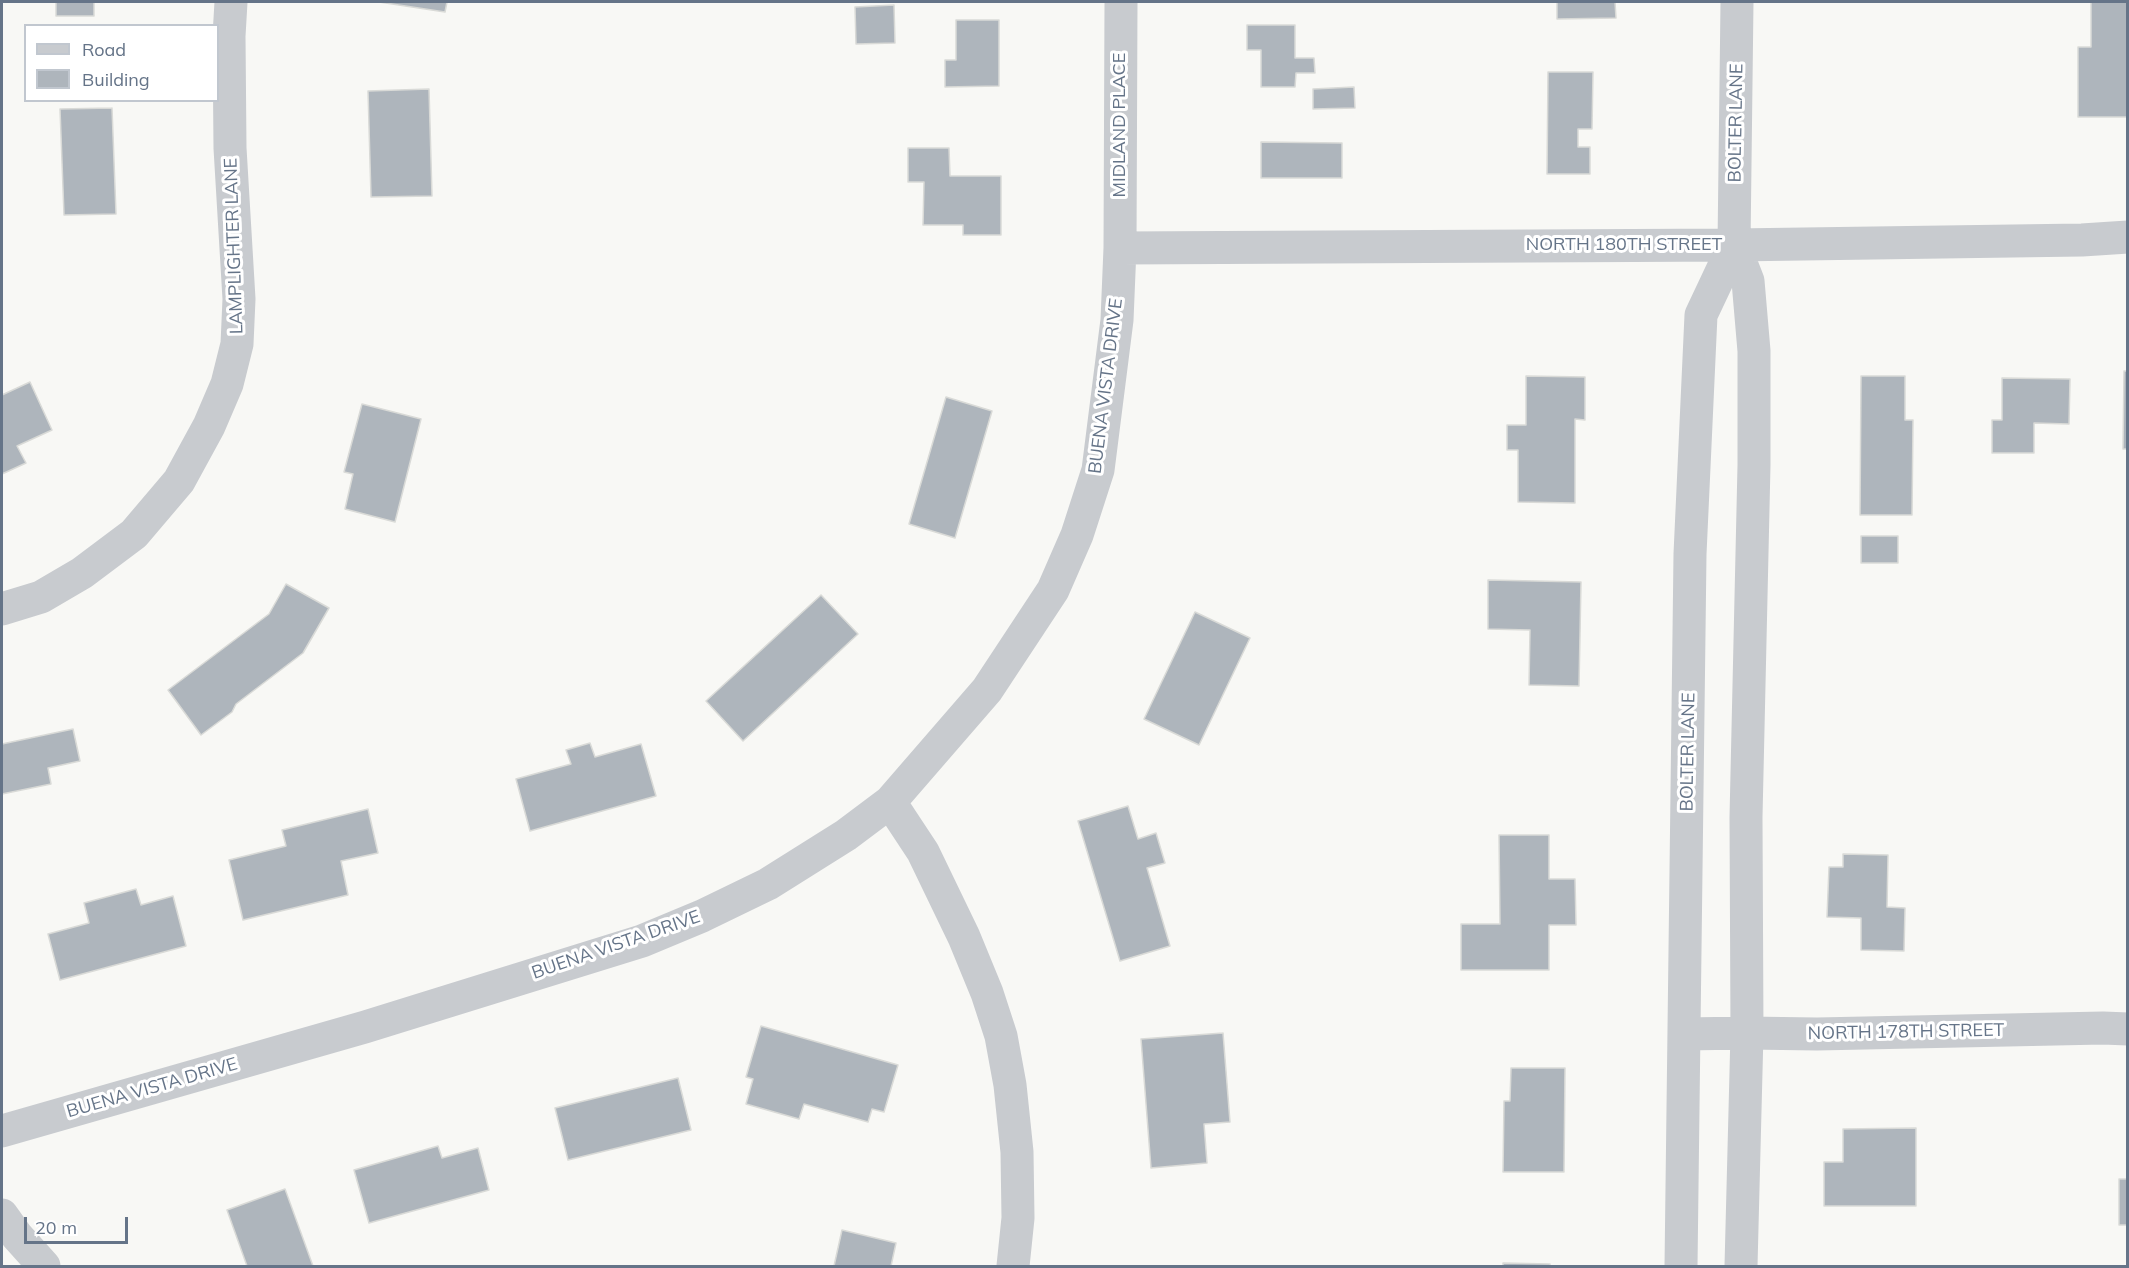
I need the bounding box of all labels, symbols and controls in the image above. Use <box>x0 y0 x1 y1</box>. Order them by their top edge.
legend <box>24 24 219 102</box>
text: Road <box>82 38 126 61</box>
street label: MIDLAND PLACE <box>1109 53 1131 197</box>
street label: BOLTER LANE <box>1724 63 1748 183</box>
text: Building <box>82 68 150 91</box>
street label: LAMPLIGHTER LANE <box>220 157 248 335</box>
street label: NORTH 180TH STREET <box>1526 234 1722 256</box>
street label: BUENA VISTA DRIVE <box>1085 297 1127 475</box>
street label: BOLTER LANE <box>1676 692 1700 812</box>
street label: BUENA VISTA DRIVE <box>529 906 703 984</box>
street label: NORTH 178TH STREET <box>1808 1019 2004 1045</box>
street label: BUENA VISTA DRIVE <box>64 1053 240 1123</box>
scale bar <box>27 1205 130 1243</box>
text: 20 m <box>35 1216 77 1239</box>

